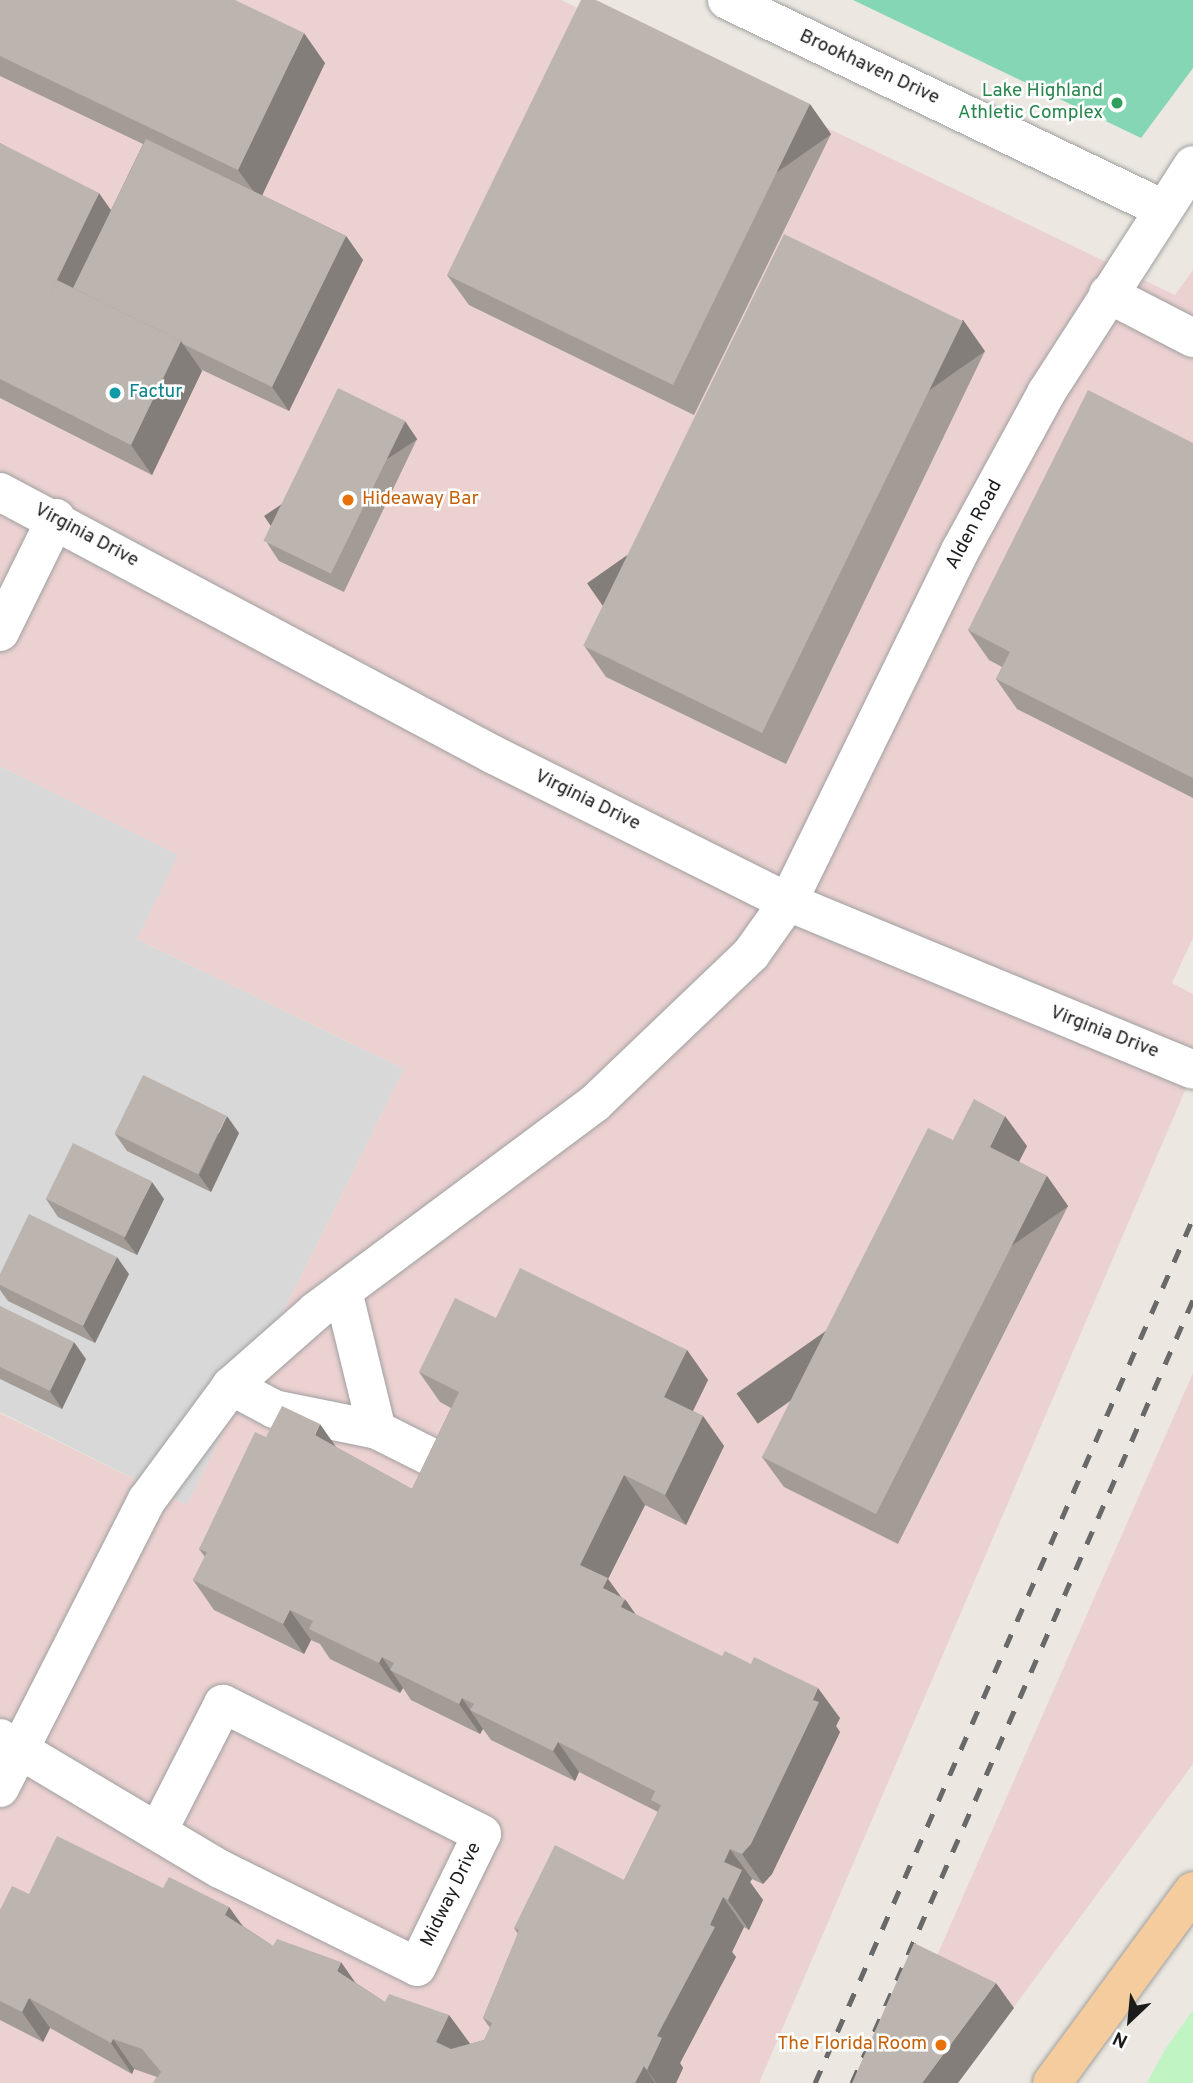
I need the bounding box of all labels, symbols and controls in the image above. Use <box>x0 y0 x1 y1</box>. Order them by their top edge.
street label: Brookhaven Drive <box>795 26 943 110</box>
place label: Lake Highland Athletic Complex <box>958 81 1103 125</box>
marker: Lake Highland Athletic Complex <box>1109 95 1125 111</box>
place label: Factur <box>129 382 183 404</box>
marker: Factur <box>107 385 123 401</box>
street label: Alden Road <box>942 476 1008 574</box>
place label: Hideaway Bar <box>362 489 479 511</box>
marker: Hideaway Bar <box>340 492 356 508</box>
street label: Virginia Drive <box>30 499 142 573</box>
street label: Virginia Drive <box>530 766 644 836</box>
street label: Virginia Drive <box>1046 1002 1162 1064</box>
street label: Midway Drive <box>417 1839 487 1951</box>
north arrow <box>1095 1985 1165 2055</box>
text: N <box>1109 2025 1132 2053</box>
place label: The Florida Room <box>777 2034 927 2056</box>
marker: The Florida Room <box>933 2037 949 2053</box>

